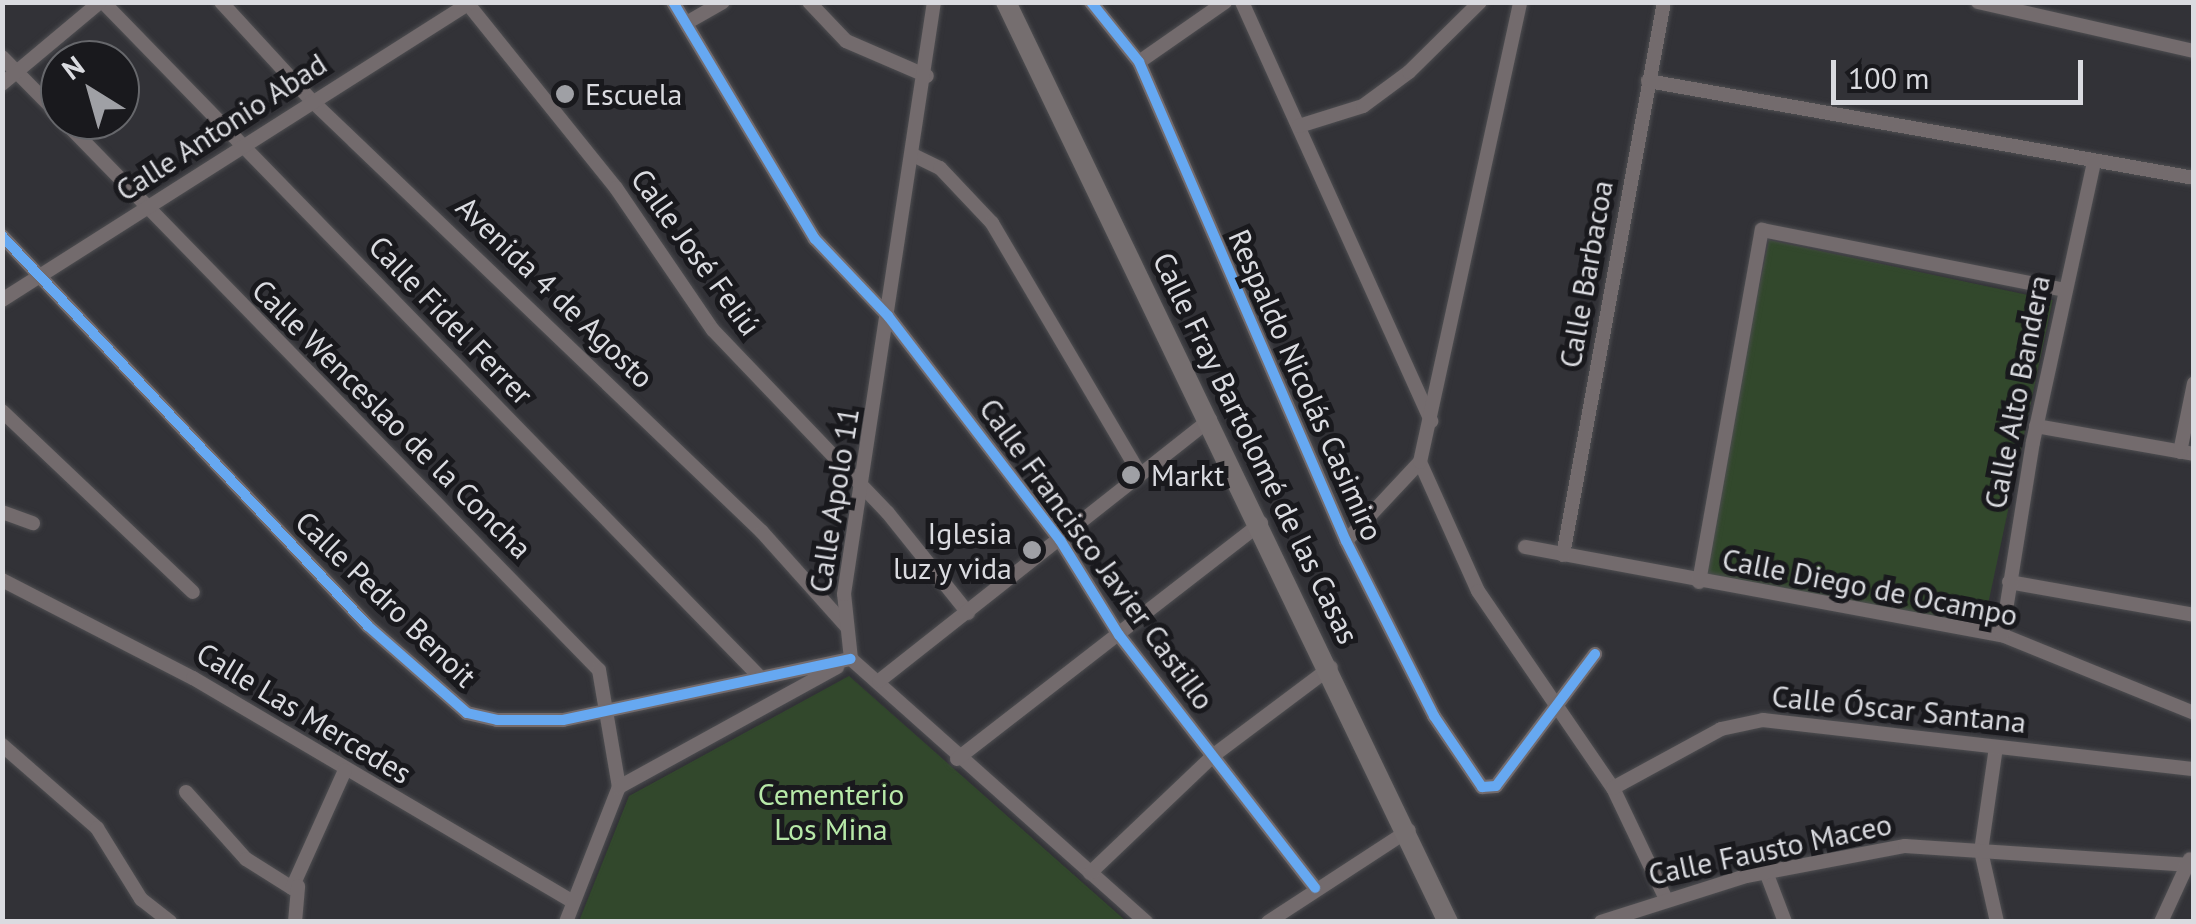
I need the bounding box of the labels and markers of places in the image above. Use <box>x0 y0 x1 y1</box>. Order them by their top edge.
place label: Escuela <box>585 76 682 112</box>
marker: Escuela <box>554 83 576 105</box>
place label: Markt <box>1151 457 1224 493</box>
marker: Markt <box>1120 464 1142 486</box>
place label: Iglesia luz y vida <box>890 515 1012 586</box>
marker: Iglesia luz y vida <box>1021 539 1043 561</box>

